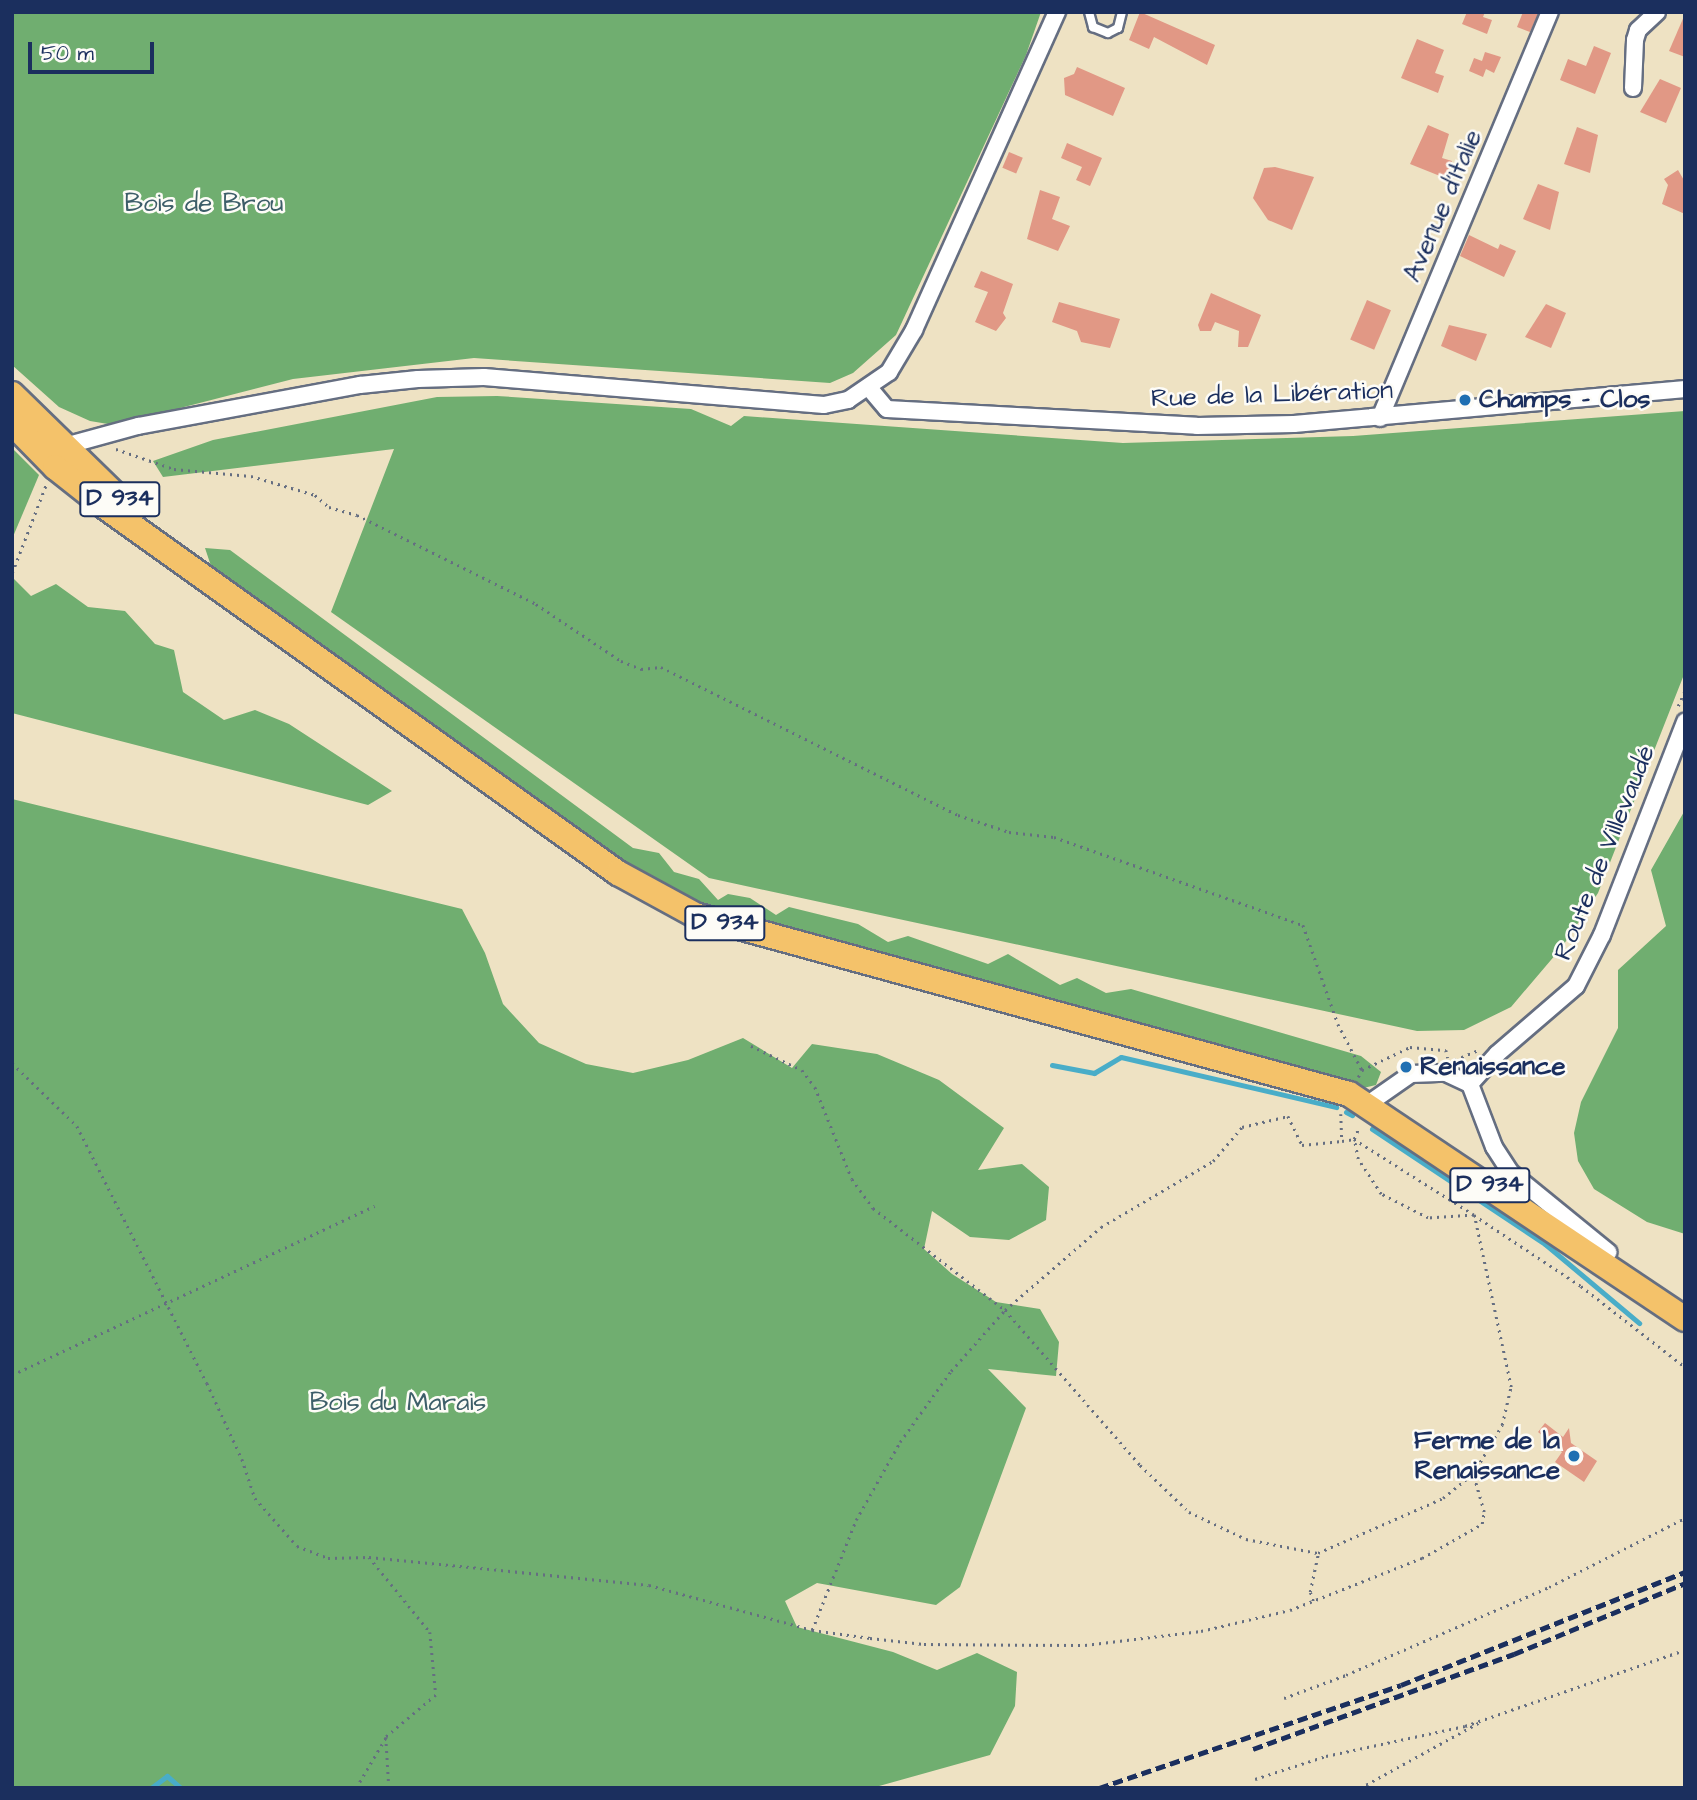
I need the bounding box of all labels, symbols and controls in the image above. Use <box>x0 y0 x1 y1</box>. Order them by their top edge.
scale bar <box>32 28 158 72</box>
text: 50 m <box>41 39 94 68</box>
street label: Avenue d'Italie <box>1397 125 1489 287</box>
park label: Bois de Brou <box>125 188 283 220</box>
street label: Rue de la Libération <box>1151 375 1393 415</box>
place label: Champs - Clos <box>1479 384 1650 416</box>
marker: Champs - Clos <box>1457 392 1473 408</box>
road number: D 934 <box>78 478 162 520</box>
street label: Route de Villevaudé <box>1548 741 1662 965</box>
road number: D 934 <box>683 903 767 944</box>
place label: Renaissance <box>1420 1051 1566 1083</box>
marker: Renaissance <box>1398 1059 1414 1075</box>
road number: D 934 <box>1448 1164 1532 1205</box>
park label: Bois du Marais <box>310 1387 486 1419</box>
place label: Ferme de la Renaissance <box>1414 1425 1560 1486</box>
marker: Ferme de la Renaissance <box>1566 1448 1582 1464</box>

